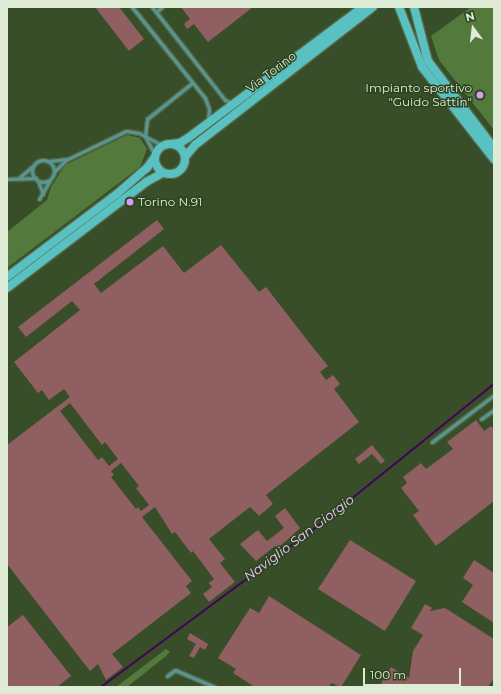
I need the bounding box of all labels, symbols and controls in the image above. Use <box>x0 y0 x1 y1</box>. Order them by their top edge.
north arrow <box>453 8 493 48</box>
text: N <box>464 8 476 24</box>
street label: Via Torino <box>243 49 299 95</box>
place label: Impianto sportivo "Guido Sattin" <box>365 81 472 109</box>
marker: Impianto sportivo "Guido Sattin" <box>475 90 485 100</box>
place label: Torino N.91 <box>138 195 202 209</box>
marker: Torino N.91 <box>125 197 135 207</box>
water label: Naviglio San Giorgio <box>241 492 357 584</box>
scale bar <box>365 660 463 686</box>
text: 100 m <box>370 667 406 682</box>

